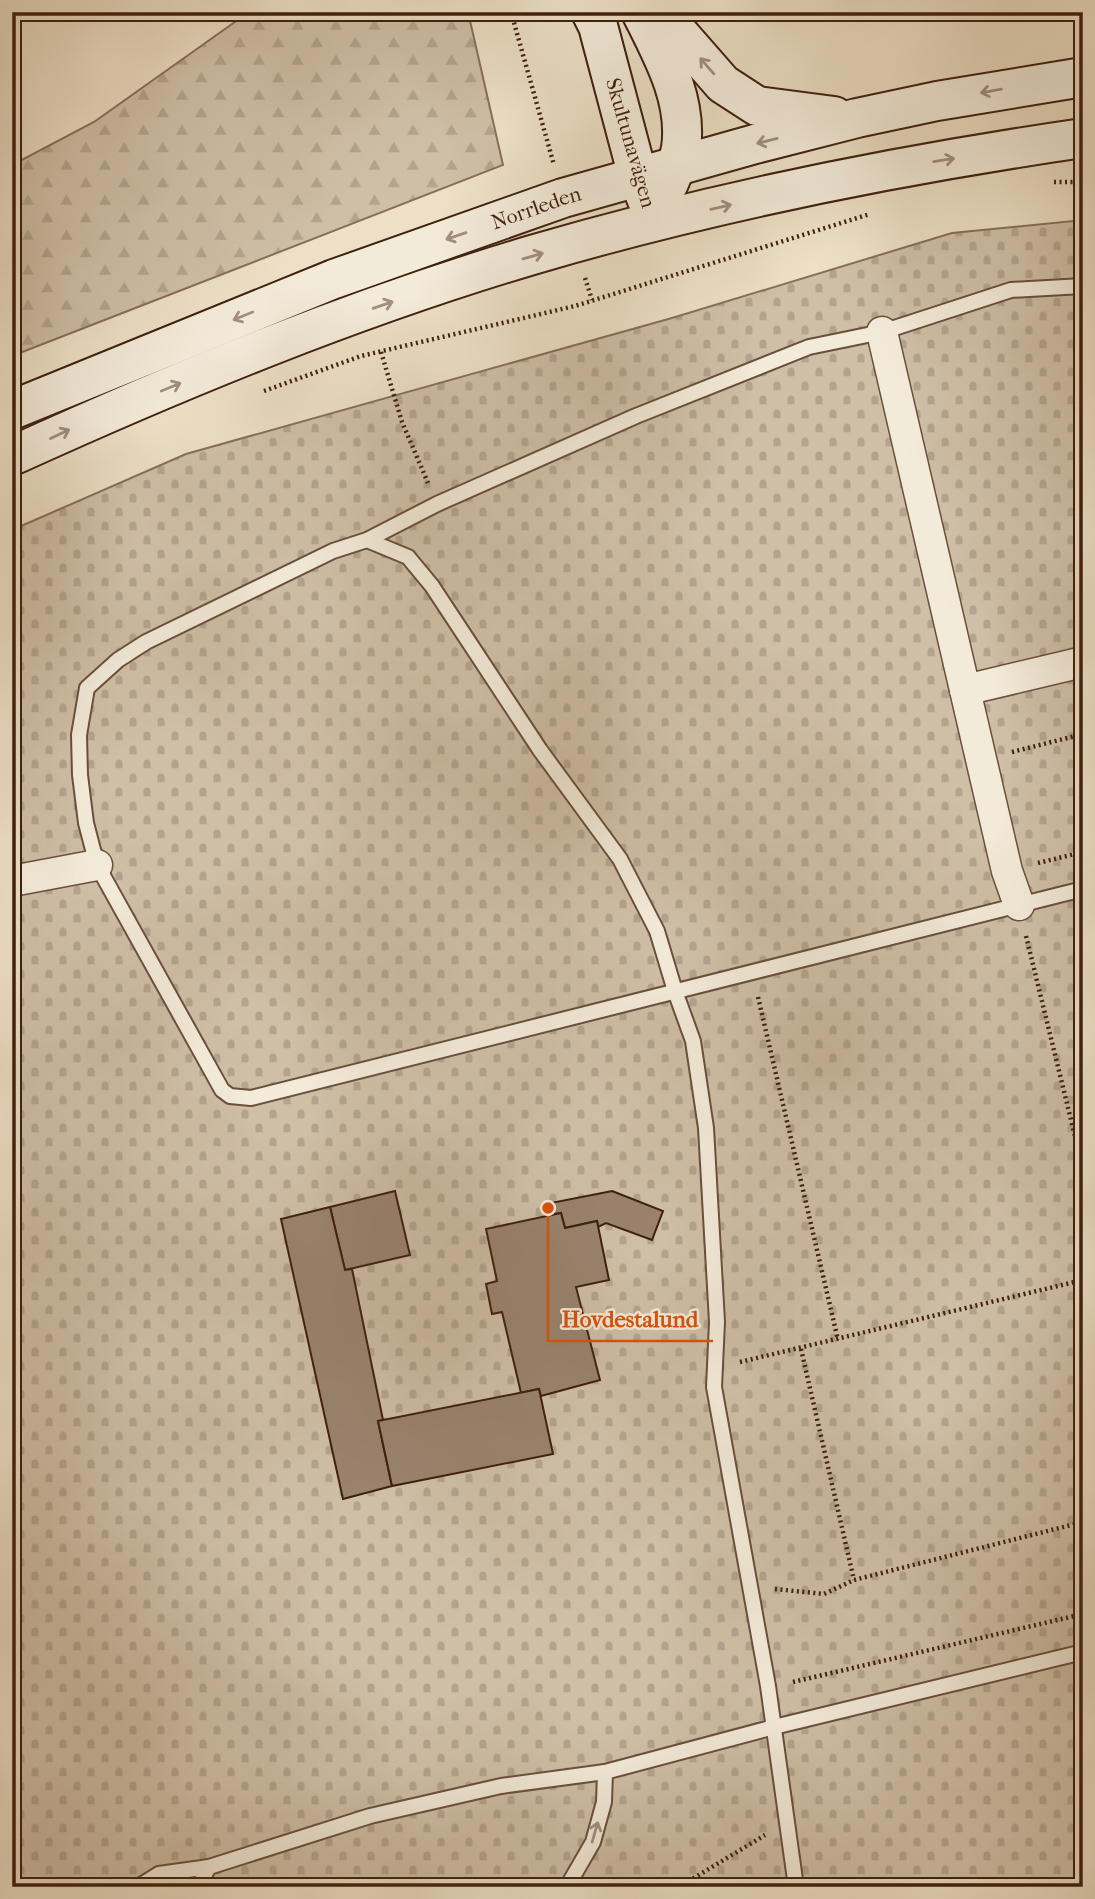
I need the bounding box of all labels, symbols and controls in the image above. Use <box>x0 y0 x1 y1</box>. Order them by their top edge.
one-way arrow <box>699 57 715 75</box>
street label: Skultunavägen <box>601 75 661 211</box>
one-way arrow <box>980 85 1003 99</box>
one-way arrow <box>756 135 779 148</box>
one-way arrow <box>932 153 955 166</box>
street label: Norrleden <box>488 181 584 234</box>
one-way arrow <box>709 199 732 213</box>
one-way arrow <box>446 231 468 243</box>
one-way arrow <box>521 248 543 261</box>
one-way arrow <box>371 298 393 310</box>
one-way arrow <box>233 310 255 323</box>
one-way arrow <box>159 379 181 392</box>
one-way arrow <box>49 427 70 440</box>
callout: Hovdestalund <box>548 1297 713 1341</box>
text: Hovdestalund <box>562 1306 700 1333</box>
one-way arrow <box>590 1822 603 1844</box>

